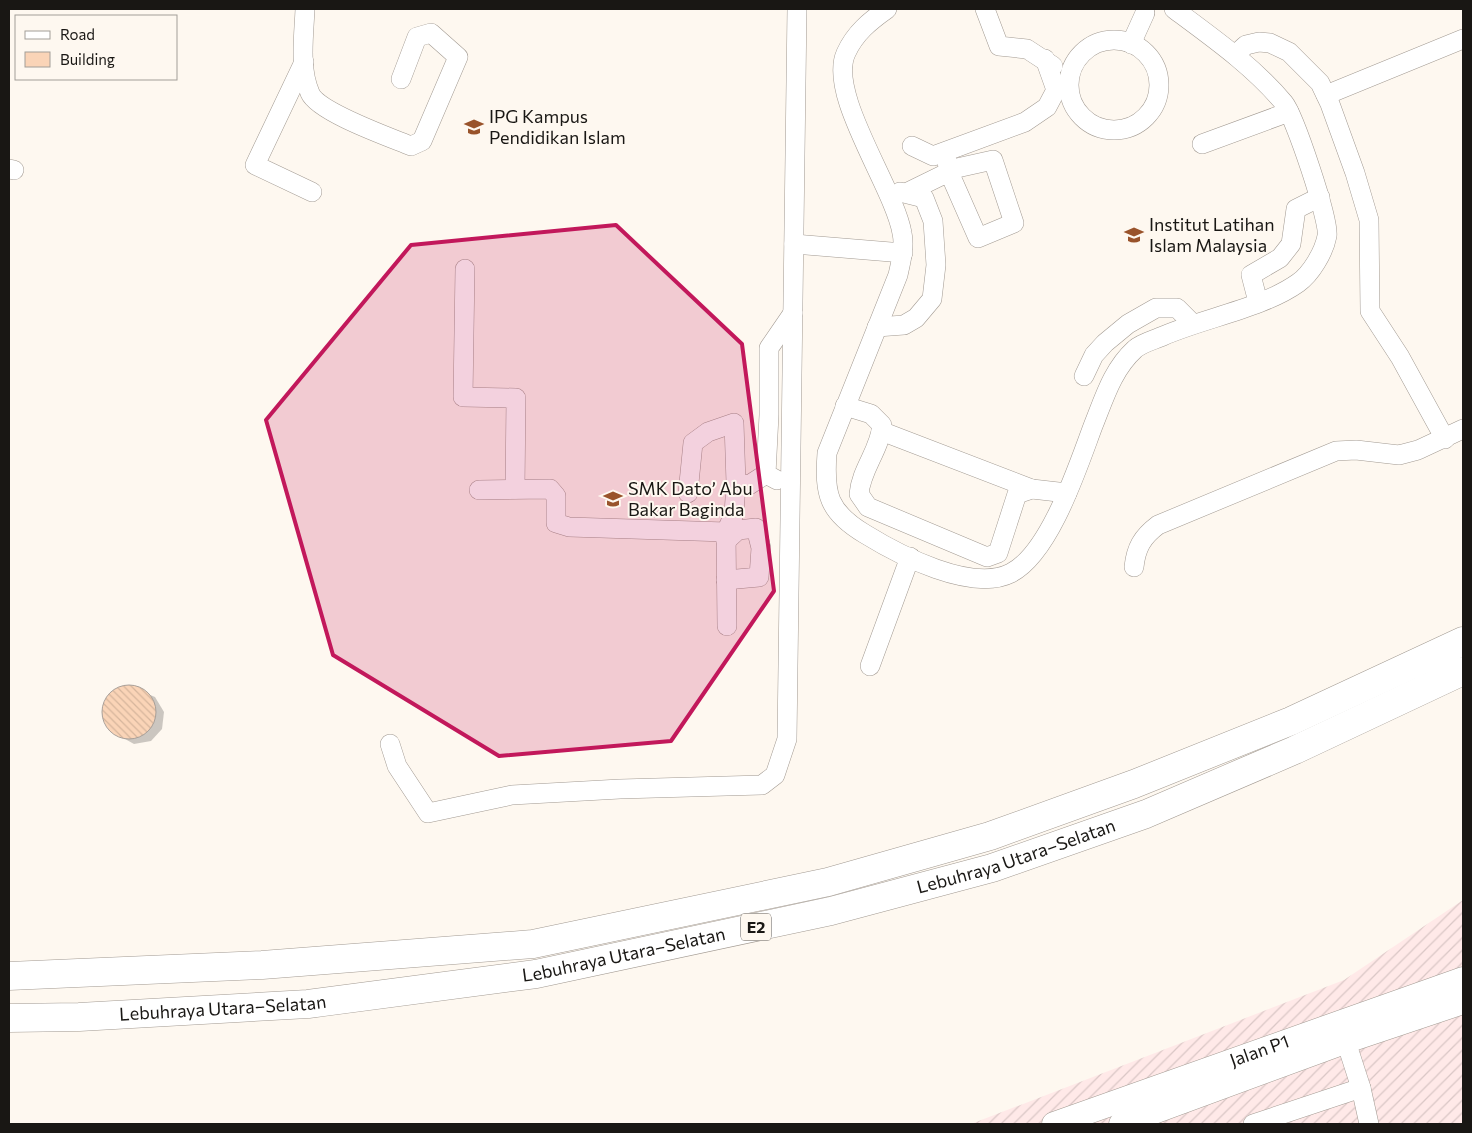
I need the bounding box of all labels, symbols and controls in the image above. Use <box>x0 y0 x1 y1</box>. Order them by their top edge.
legend <box>15 15 178 80</box>
text: Road <box>60 25 95 43</box>
text: Building <box>60 50 115 68</box>
place label: IPG Kampus Pendidikan Islam <box>489 105 626 148</box>
school or university icon: IPG Kampus Pendidikan Islam <box>463 116 485 138</box>
place label: Institut Latihan Islam Malaysia <box>1149 213 1275 256</box>
school or university icon: Institut Latihan Islam Malaysia <box>1123 224 1145 246</box>
place label: SMK Dato’ Abu Bakar Baginda <box>628 477 752 520</box>
school or university icon: SMK Dato’ Abu Bakar Baginda <box>602 488 624 510</box>
street label: Lebuhraya Utara–Selatan <box>914 814 1118 898</box>
road number: E2 <box>741 914 771 940</box>
street label: Lebuhraya Utara–Selatan <box>521 922 727 986</box>
street label: Lebuhraya Utara–Selatan <box>119 990 327 1025</box>
street label: Jalan P1 <box>1226 1030 1292 1071</box>

